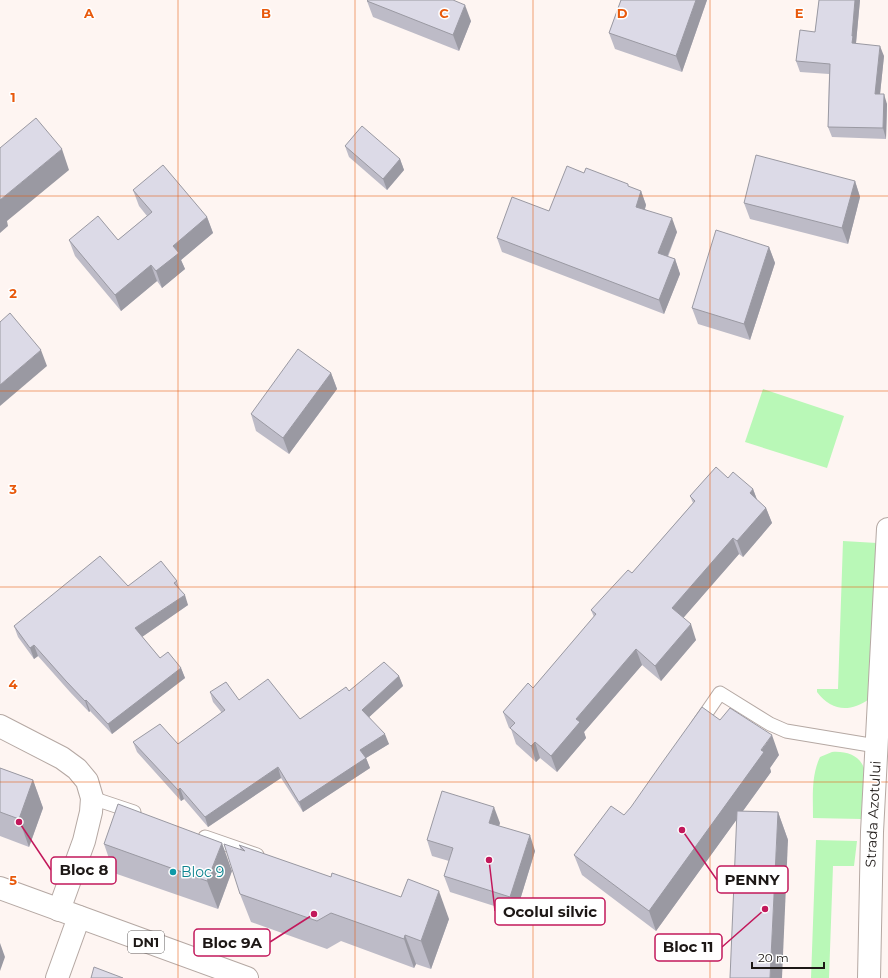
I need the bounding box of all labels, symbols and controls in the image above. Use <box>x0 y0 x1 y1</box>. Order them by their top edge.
text: A <box>83 5 95 21</box>
text: B <box>261 5 271 21</box>
text: C <box>439 5 449 21</box>
text: D <box>617 5 628 21</box>
text: E <box>795 5 804 21</box>
text: 1 <box>10 89 16 105</box>
text: 2 <box>9 285 17 301</box>
text: 3 <box>8 481 17 497</box>
text: 4 <box>9 676 18 692</box>
street label: Strada Azotului <box>861 760 885 868</box>
callout: Bloc 8 <box>51 857 116 884</box>
text: Bloc 8 <box>60 860 109 879</box>
place label: Bloc 9 <box>181 863 224 881</box>
callout: PENNY <box>717 866 788 893</box>
marker: Bloc 9 <box>168 867 178 877</box>
text: PENNY <box>724 870 780 889</box>
text: 5 <box>9 872 17 888</box>
callout: Ocolul silvic <box>495 898 605 925</box>
text: Ocolul silvic <box>503 902 597 921</box>
callout: Bloc 9A <box>194 929 270 956</box>
road number: DN1 <box>128 931 164 953</box>
text: Bloc 9A <box>202 933 262 952</box>
callout: Bloc 11 <box>655 934 722 961</box>
text: Bloc 11 <box>663 937 713 956</box>
scale bar <box>752 944 824 970</box>
text: 20 m <box>758 950 789 965</box>

